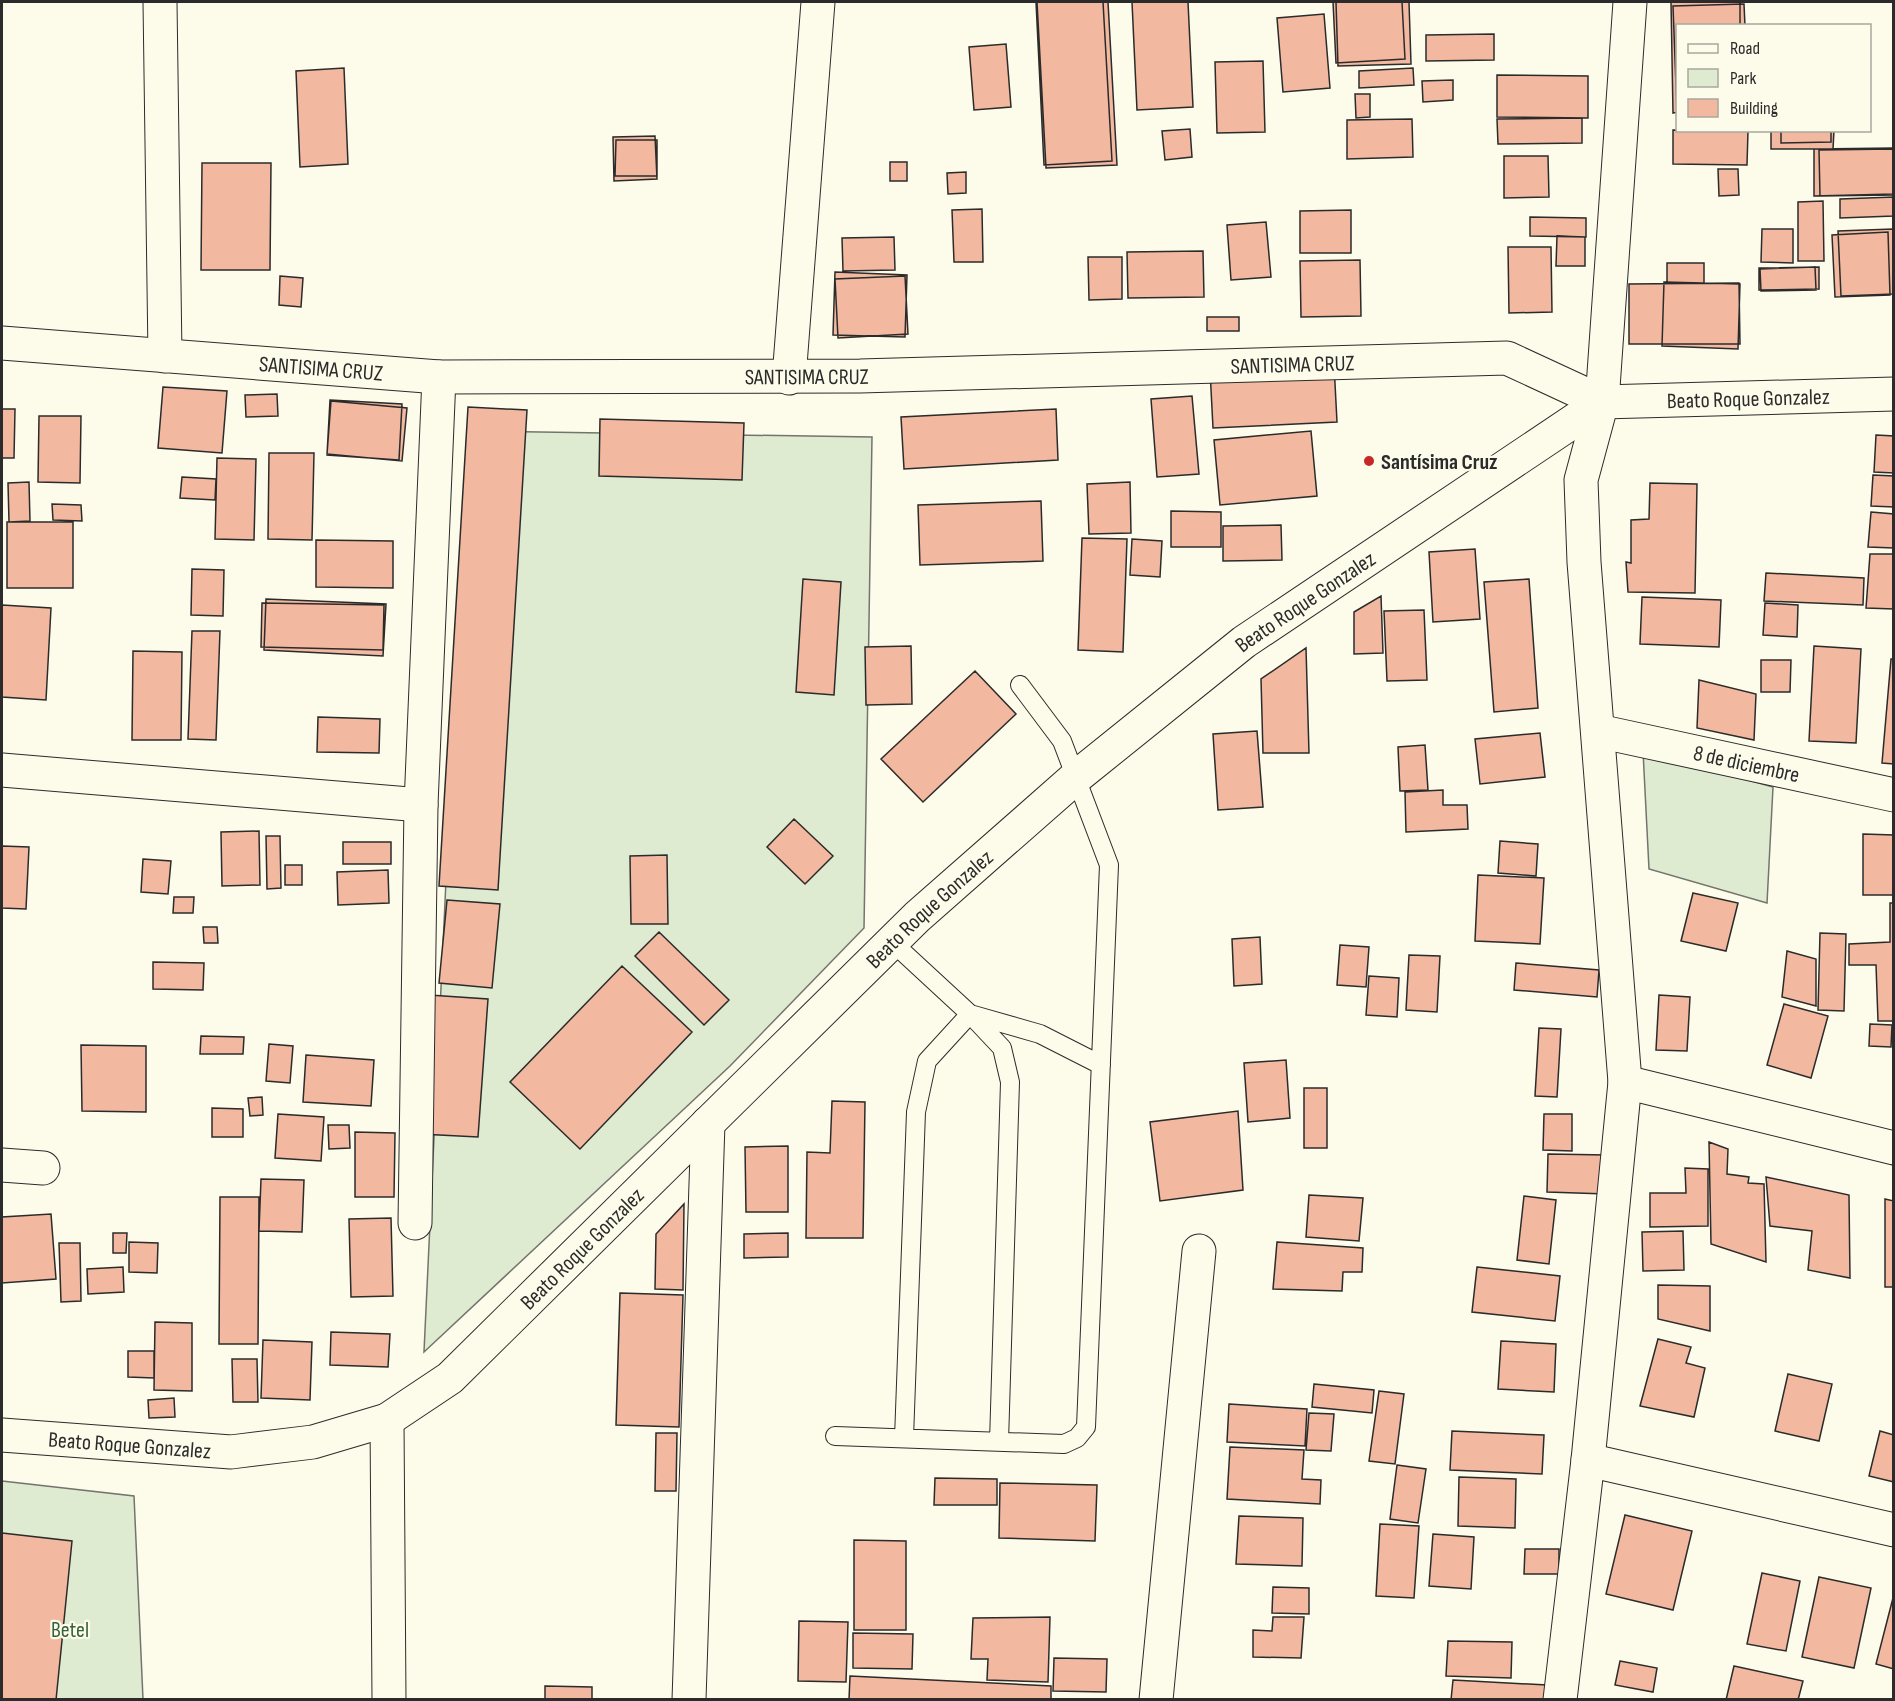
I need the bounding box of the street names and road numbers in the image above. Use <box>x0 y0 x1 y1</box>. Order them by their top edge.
street label: SANTISIMA CRUZ <box>1230 350 1355 381</box>
street label: SANTISIMA CRUZ <box>258 351 384 388</box>
street label: SANTISIMA CRUZ <box>745 364 869 391</box>
street label: Beato Roque Gonzalez <box>1666 384 1830 415</box>
street label: Beato Roque Gonzalez <box>1230 546 1381 659</box>
street label: 8 de diciembre <box>1691 740 1802 789</box>
street label: Beato Roque Gonzalez <box>861 844 999 975</box>
street label: Beato Roque Gonzalez <box>515 1182 650 1316</box>
street label: Beato Roque Gonzalez <box>47 1426 212 1465</box>

